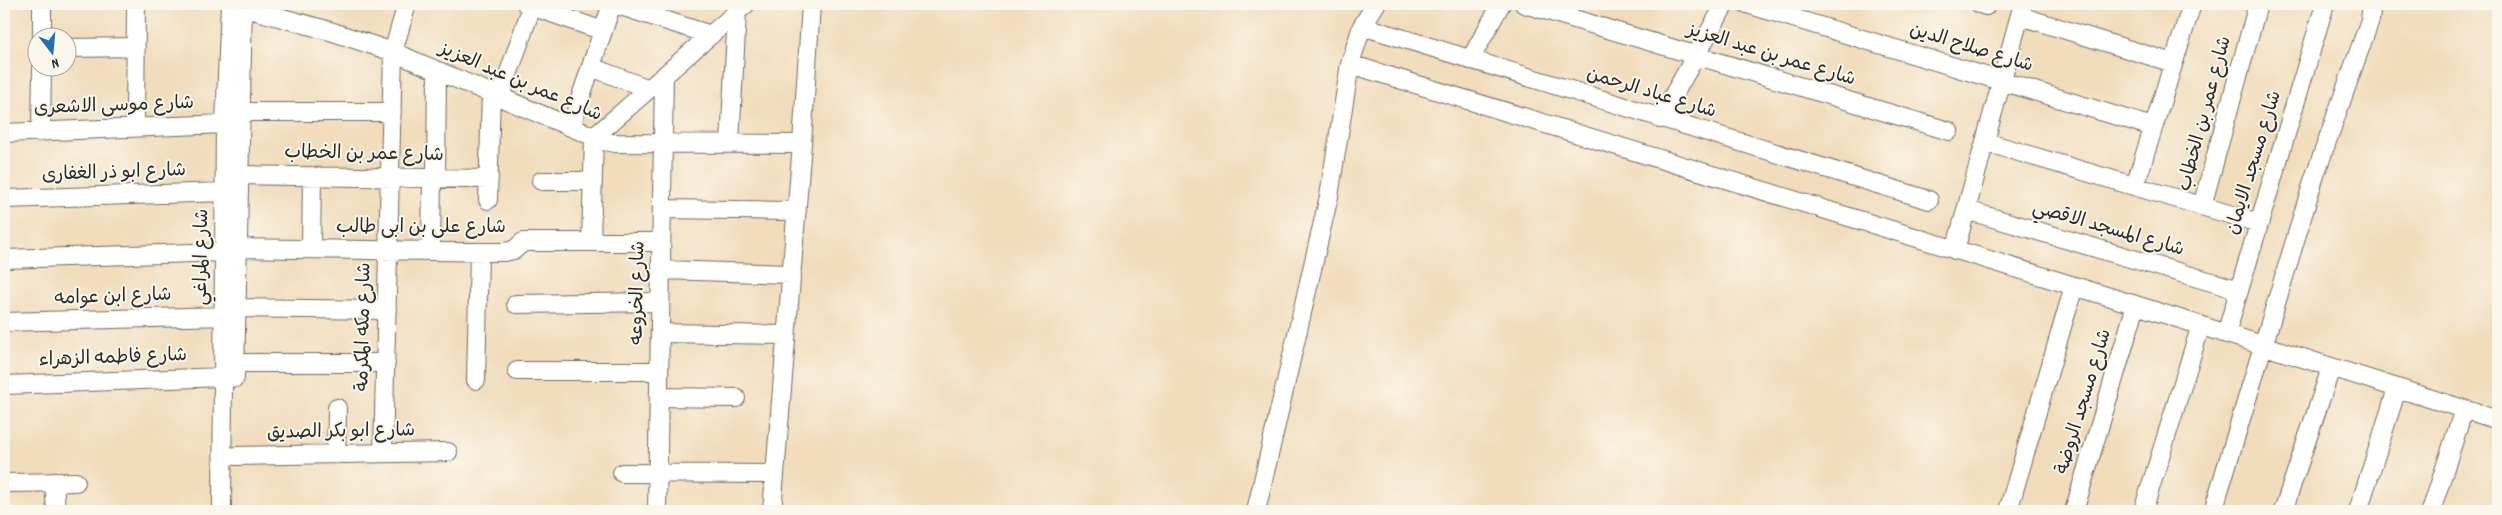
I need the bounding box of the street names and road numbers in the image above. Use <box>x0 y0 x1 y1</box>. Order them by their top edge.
street label: شارع عمر بن عبد العزيز <box>1682 17 1859 94</box>
street label: شارع صلاح الدين <box>1906 17 2036 81</box>
street label: شارع عمر بن الخطاب <box>2172 33 2240 195</box>
street label: شارع عمر بن عبد العزيز <box>432 36 606 130</box>
street label: شارع عباد الرحمن <box>1583 61 1719 127</box>
street label: شارع مسجد الايمان <box>2220 88 2290 238</box>
street label: شارع موسى الاشعرى <box>33 91 195 123</box>
street label: شارع عمر بن الخطاب <box>284 140 444 170</box>
street label: شارع ابو ذر الغفارى <box>41 158 187 190</box>
street label: شارع المسجد الاقصي <box>2029 195 2187 265</box>
street label: شارع المراغي <box>189 208 217 306</box>
street label: شارع على بن ابى طالب <box>336 215 506 242</box>
street label: شارع الخروعه <box>625 241 653 345</box>
street label: شارع مكه المكرمة <box>350 262 380 392</box>
street label: شارع ابن عوامه <box>54 282 172 314</box>
street label: شارع مسجد الروضة <box>2050 326 2120 478</box>
street label: شارع فاطمه الزهراء <box>38 343 188 375</box>
street label: شارع ابو بكر الصديق <box>267 418 415 448</box>

